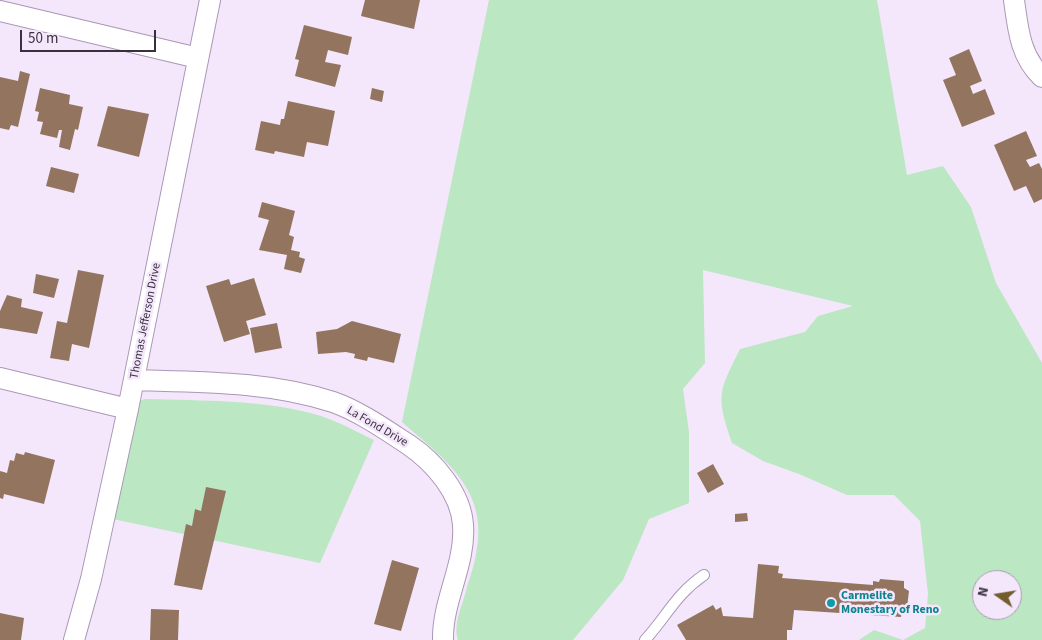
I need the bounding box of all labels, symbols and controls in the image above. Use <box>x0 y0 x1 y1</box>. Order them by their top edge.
scale bar <box>22 20 159 52</box>
text: 50 m <box>28 28 58 49</box>
street label: Thomas Jefferson Drive <box>128 262 164 380</box>
street label: La Fond Drive <box>344 404 410 450</box>
north arrow <box>972 570 1022 620</box>
text: N <box>973 585 994 599</box>
place label: Carmelite Monestary of Reno <box>841 589 939 617</box>
marker: Carmelite Monestary of Reno <box>825 597 837 609</box>

